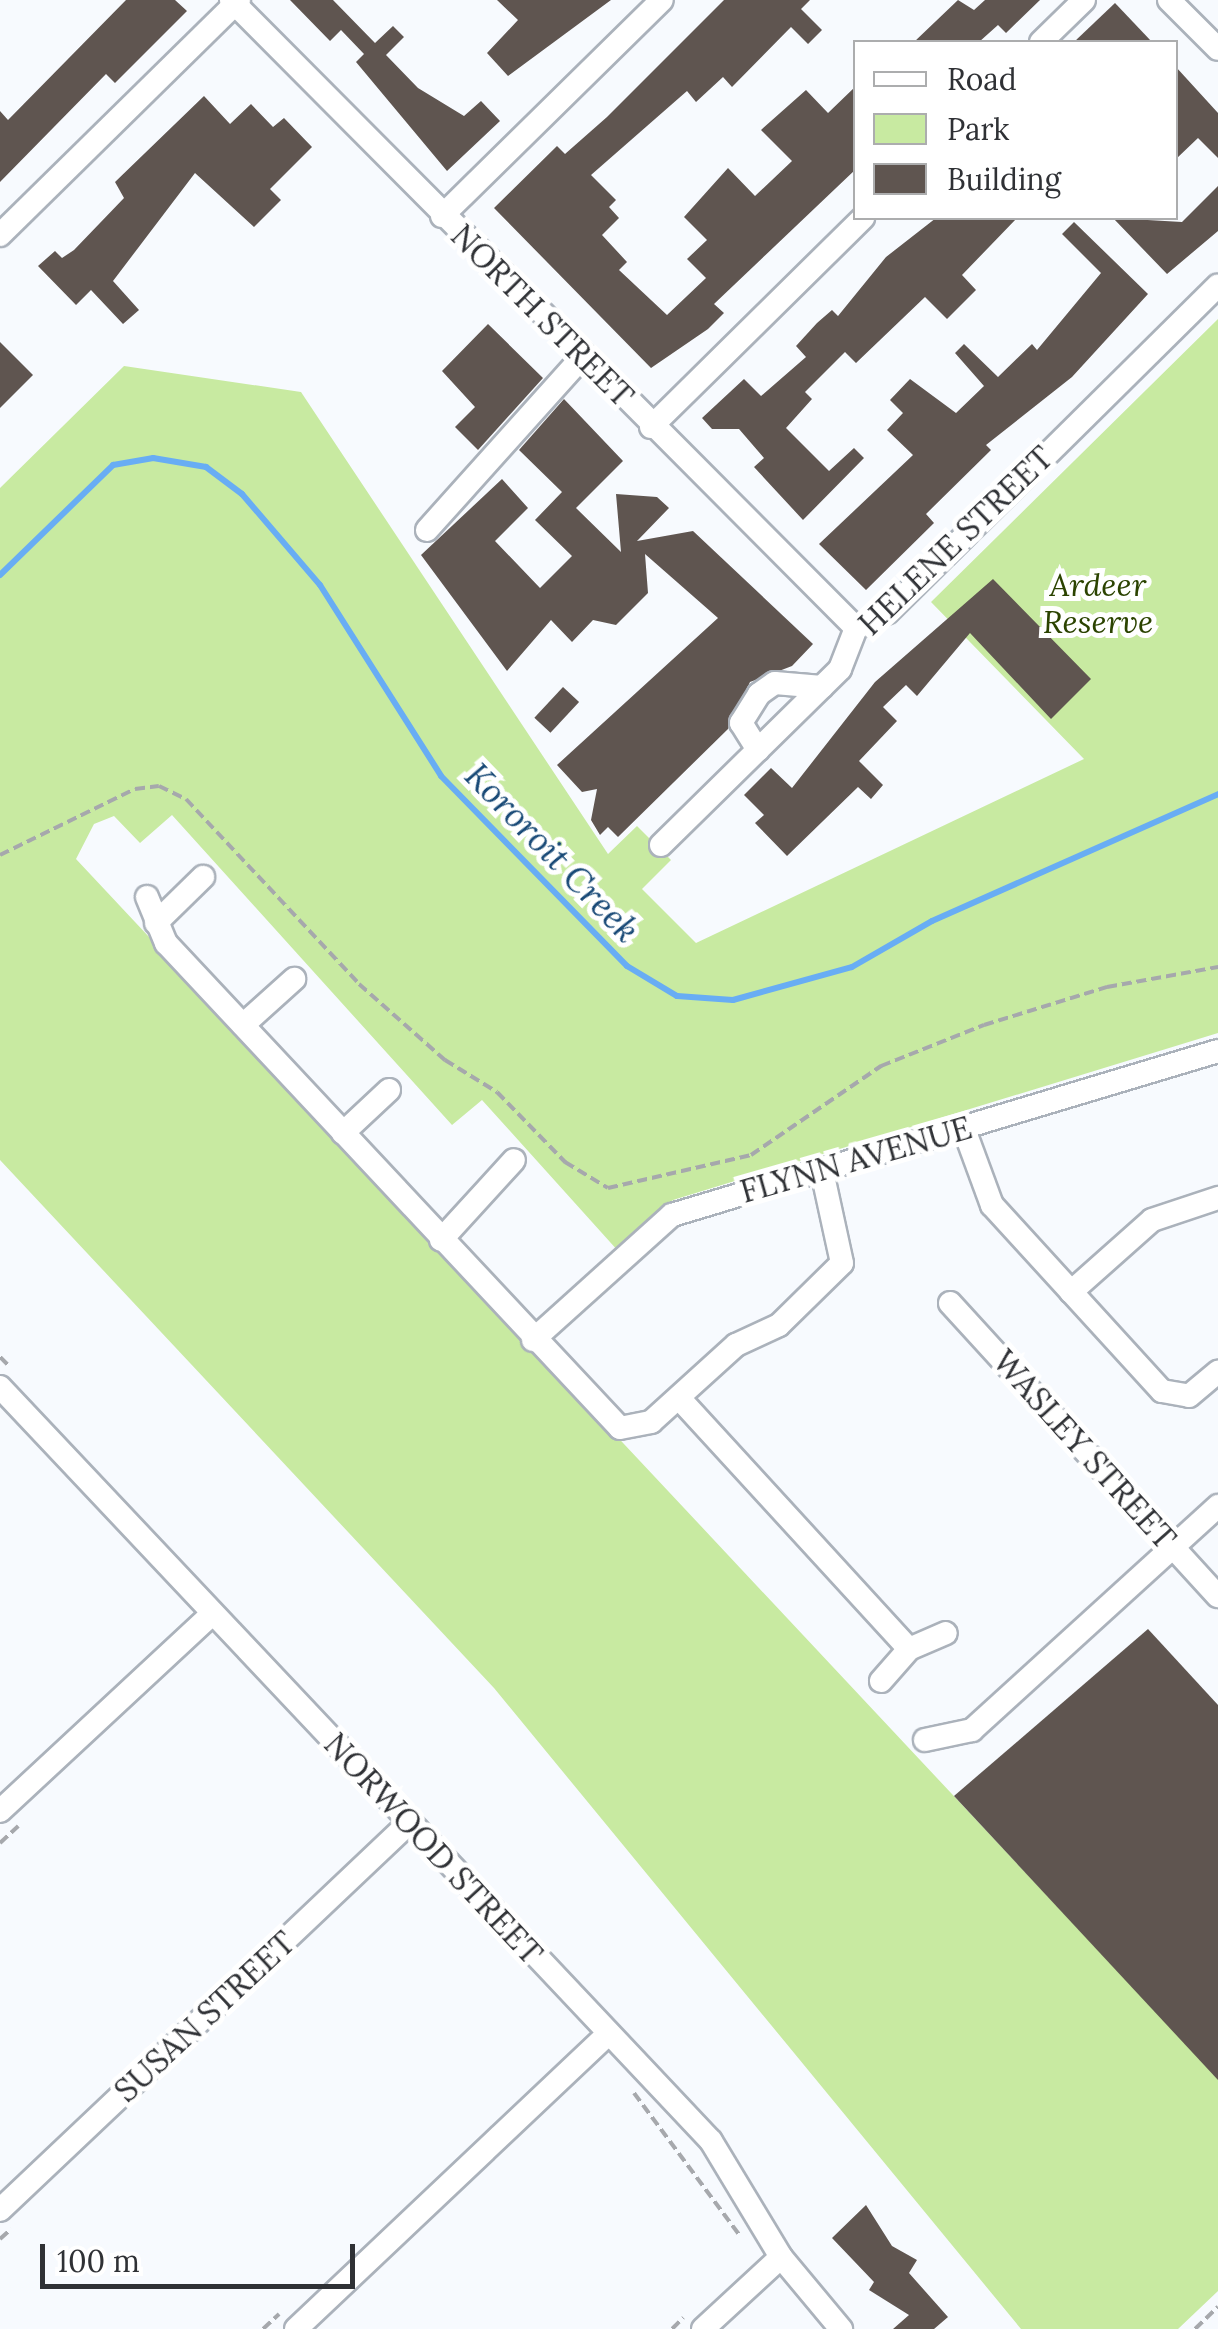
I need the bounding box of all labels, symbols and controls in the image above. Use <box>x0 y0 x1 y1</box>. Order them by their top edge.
legend <box>853 40 1178 220</box>
text: Road <box>947 60 1017 98</box>
text: Park <box>947 110 1009 148</box>
text: Building <box>947 160 1061 198</box>
street label: NORTH STREET <box>443 217 641 415</box>
street label: HELENE STREET <box>851 439 1061 643</box>
park label: Ardeer Reserve <box>1043 567 1153 642</box>
water label: Kororoit Creek <box>456 755 648 951</box>
street label: FLYNN AVENUE <box>736 1109 976 1211</box>
street label: WASLEY STREET <box>985 1343 1183 1557</box>
street label: NORWOOD STREET <box>316 1725 550 1973</box>
street label: SUSAN STREET <box>107 1924 303 2110</box>
scale bar <box>45 2224 360 2286</box>
text: 100 m <box>57 2242 140 2280</box>

